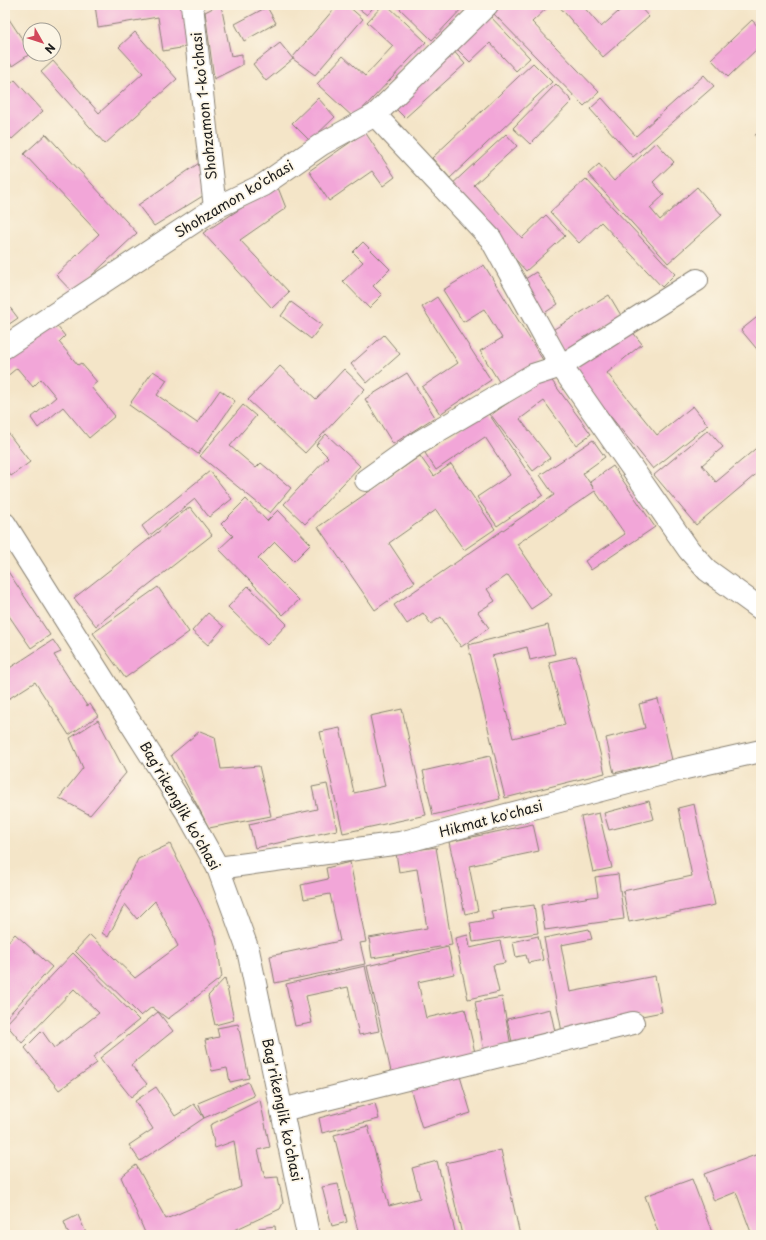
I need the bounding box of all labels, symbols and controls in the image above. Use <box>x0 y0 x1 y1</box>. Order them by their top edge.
north arrow <box>22 22 62 62</box>
street label: Shohzamon 1-ko'chasi <box>185 31 222 181</box>
text: N <box>41 40 60 58</box>
street label: Shohzamon ko'chasi <box>170 155 297 243</box>
street label: Bag'rikenglik ko'chasi <box>135 737 226 874</box>
street label: Hikmat ko'chasi <box>437 795 545 842</box>
street label: Bag'rikenglik ko'chasi <box>257 1036 308 1183</box>

